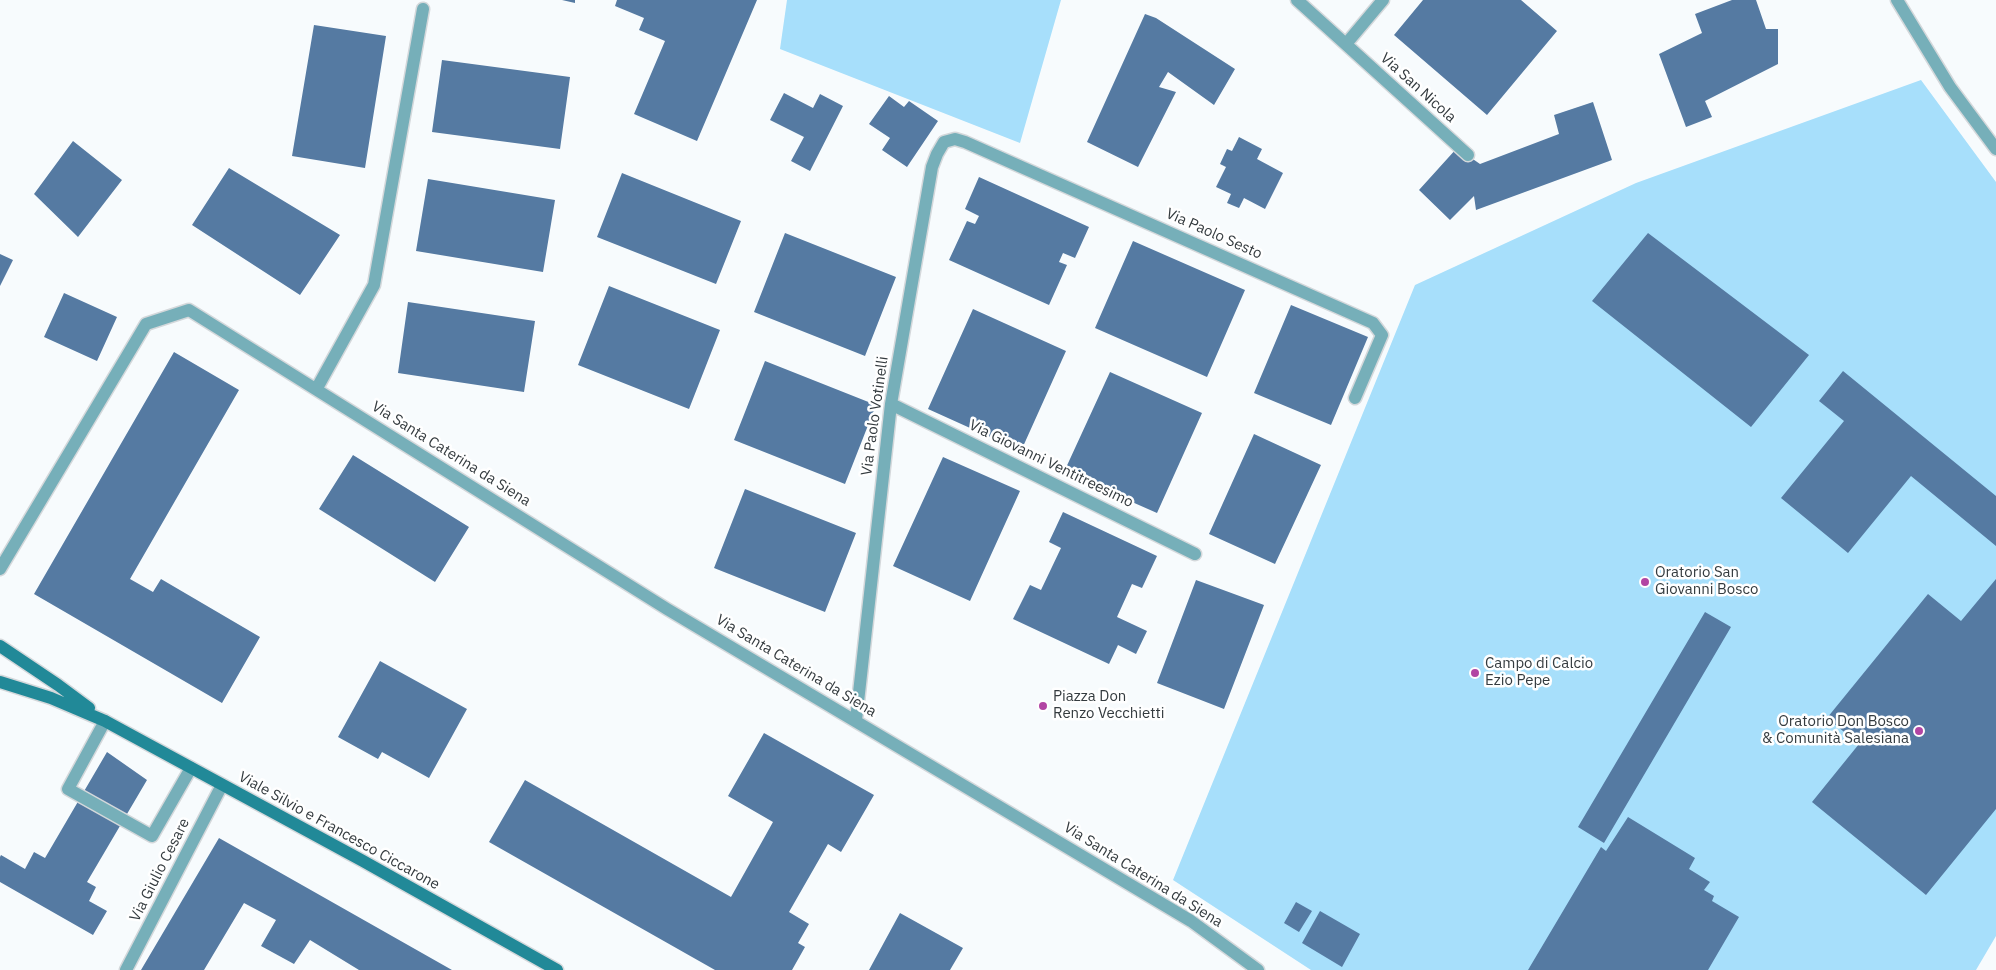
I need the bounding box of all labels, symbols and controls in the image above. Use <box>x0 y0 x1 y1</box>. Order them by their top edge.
street label: Via San Nicola <box>1376 49 1460 127</box>
street label: Via Paolo Sesto <box>1163 205 1265 263</box>
street label: Via Paolo Votinelli <box>858 355 892 477</box>
street label: Via Santa Caterina da Siena <box>368 398 534 510</box>
street label: Via Giovanni Ventitreesimo <box>966 416 1136 512</box>
place label: Oratorio San Giovanni Bosco <box>1655 564 1758 599</box>
marker: Oratorio San Giovanni Bosco <box>1639 576 1651 588</box>
street label: Via Santa Caterina da Siena <box>712 611 880 721</box>
place label: Campo di Calcio Ezio Pepe <box>1485 655 1593 690</box>
marker: Campo di Calcio Ezio Pepe <box>1469 667 1481 679</box>
place label: Piazza Don Renzo Vecchietti <box>1053 688 1164 723</box>
marker: Piazza Don Renzo Vecchietti <box>1037 700 1049 712</box>
place label: Oratorio Don Bosco & Comunità Salesiana <box>1762 713 1909 748</box>
marker: Oratorio Don Bosco & Comunità Salesiana <box>1913 725 1925 737</box>
street label: Viale Silvio e Francesco Ciccarone <box>235 768 443 894</box>
street label: Via Giulio Cesare <box>126 815 194 925</box>
street label: Via Santa Caterina da Siena <box>1060 819 1226 931</box>

